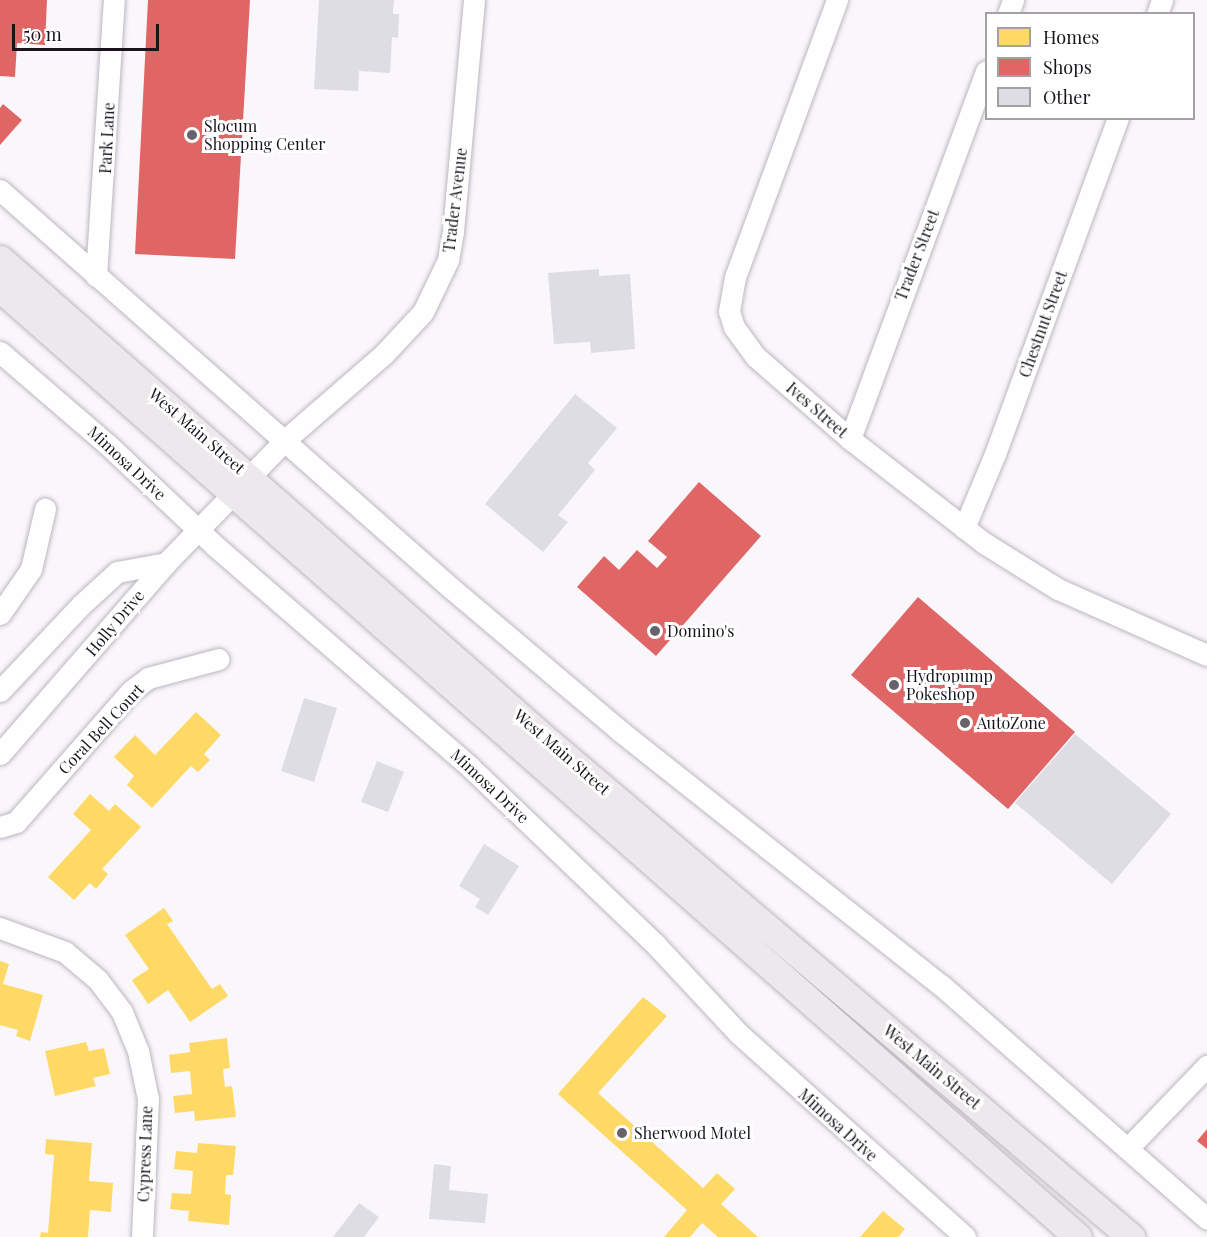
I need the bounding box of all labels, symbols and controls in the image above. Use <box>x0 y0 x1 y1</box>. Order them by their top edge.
scale bar <box>15 12 162 50</box>
legend <box>985 12 1195 120</box>
text: 50 m <box>23 22 62 46</box>
text: Homes <box>1043 25 1099 49</box>
text: Shops <box>1043 55 1092 79</box>
text: Other <box>1043 85 1090 109</box>
street label: Park Lane <box>96 102 118 174</box>
place label: Slocum Shopping Center <box>204 116 325 154</box>
marker: Slocum Shopping Center <box>185 128 199 142</box>
street label: Trader Avenue <box>439 146 471 254</box>
street label: Trader Street <box>891 207 943 303</box>
street label: Chestnut Street <box>1015 268 1071 380</box>
street label: Ives Street <box>782 378 852 442</box>
street label: West Main Street <box>145 384 249 478</box>
street label: Mimosa Drive <box>84 422 170 504</box>
street label: Holly Drive <box>82 586 148 660</box>
place label: Domino's <box>667 621 734 641</box>
marker: Domino's <box>648 624 662 638</box>
place label: Hydropump Pokeshop <box>906 666 993 704</box>
marker: Hydropump Pokeshop <box>887 678 901 692</box>
street label: Coral Bell Court <box>54 680 148 778</box>
street label: West Main Street <box>510 705 614 799</box>
place label: AutoZone <box>977 713 1046 733</box>
marker: AutoZone <box>958 716 972 730</box>
street label: Mimosa Drive <box>447 745 533 827</box>
street label: West Main Street <box>879 1021 985 1113</box>
street label: Mimosa Drive <box>794 1084 882 1166</box>
street label: Cypress Lane <box>134 1105 156 1203</box>
place label: Sherwood Motel <box>634 1123 751 1143</box>
marker: Sherwood Motel <box>615 1126 629 1140</box>

